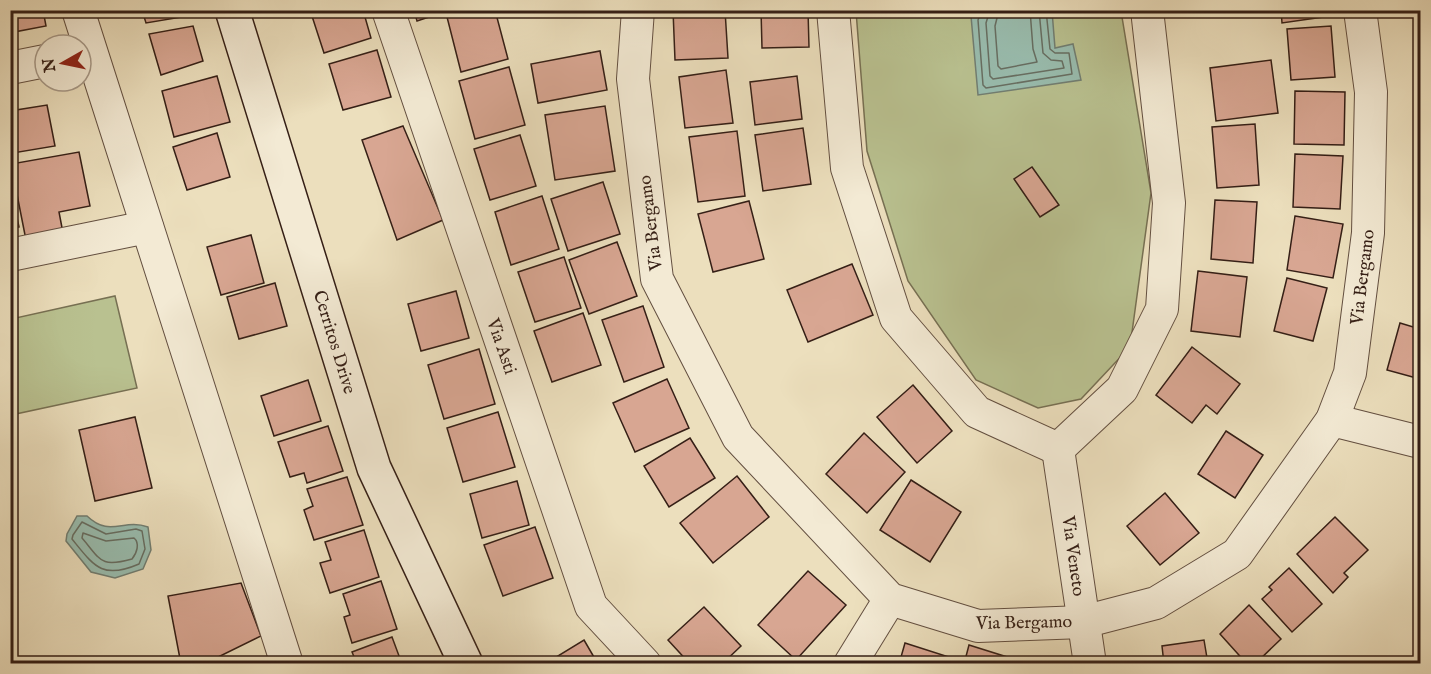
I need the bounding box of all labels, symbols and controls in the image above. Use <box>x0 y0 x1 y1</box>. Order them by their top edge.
north arrow <box>33 33 93 93</box>
text: N <box>39 56 61 74</box>
street label: Via Bergamo <box>634 173 669 273</box>
street label: Via Bergamo <box>1346 228 1381 327</box>
street label: Cerritos Drive <box>307 288 360 397</box>
street label: Via Asti <box>480 314 521 378</box>
street label: Via Veneto <box>1055 513 1090 598</box>
street label: Via Bergamo <box>975 611 1073 636</box>

